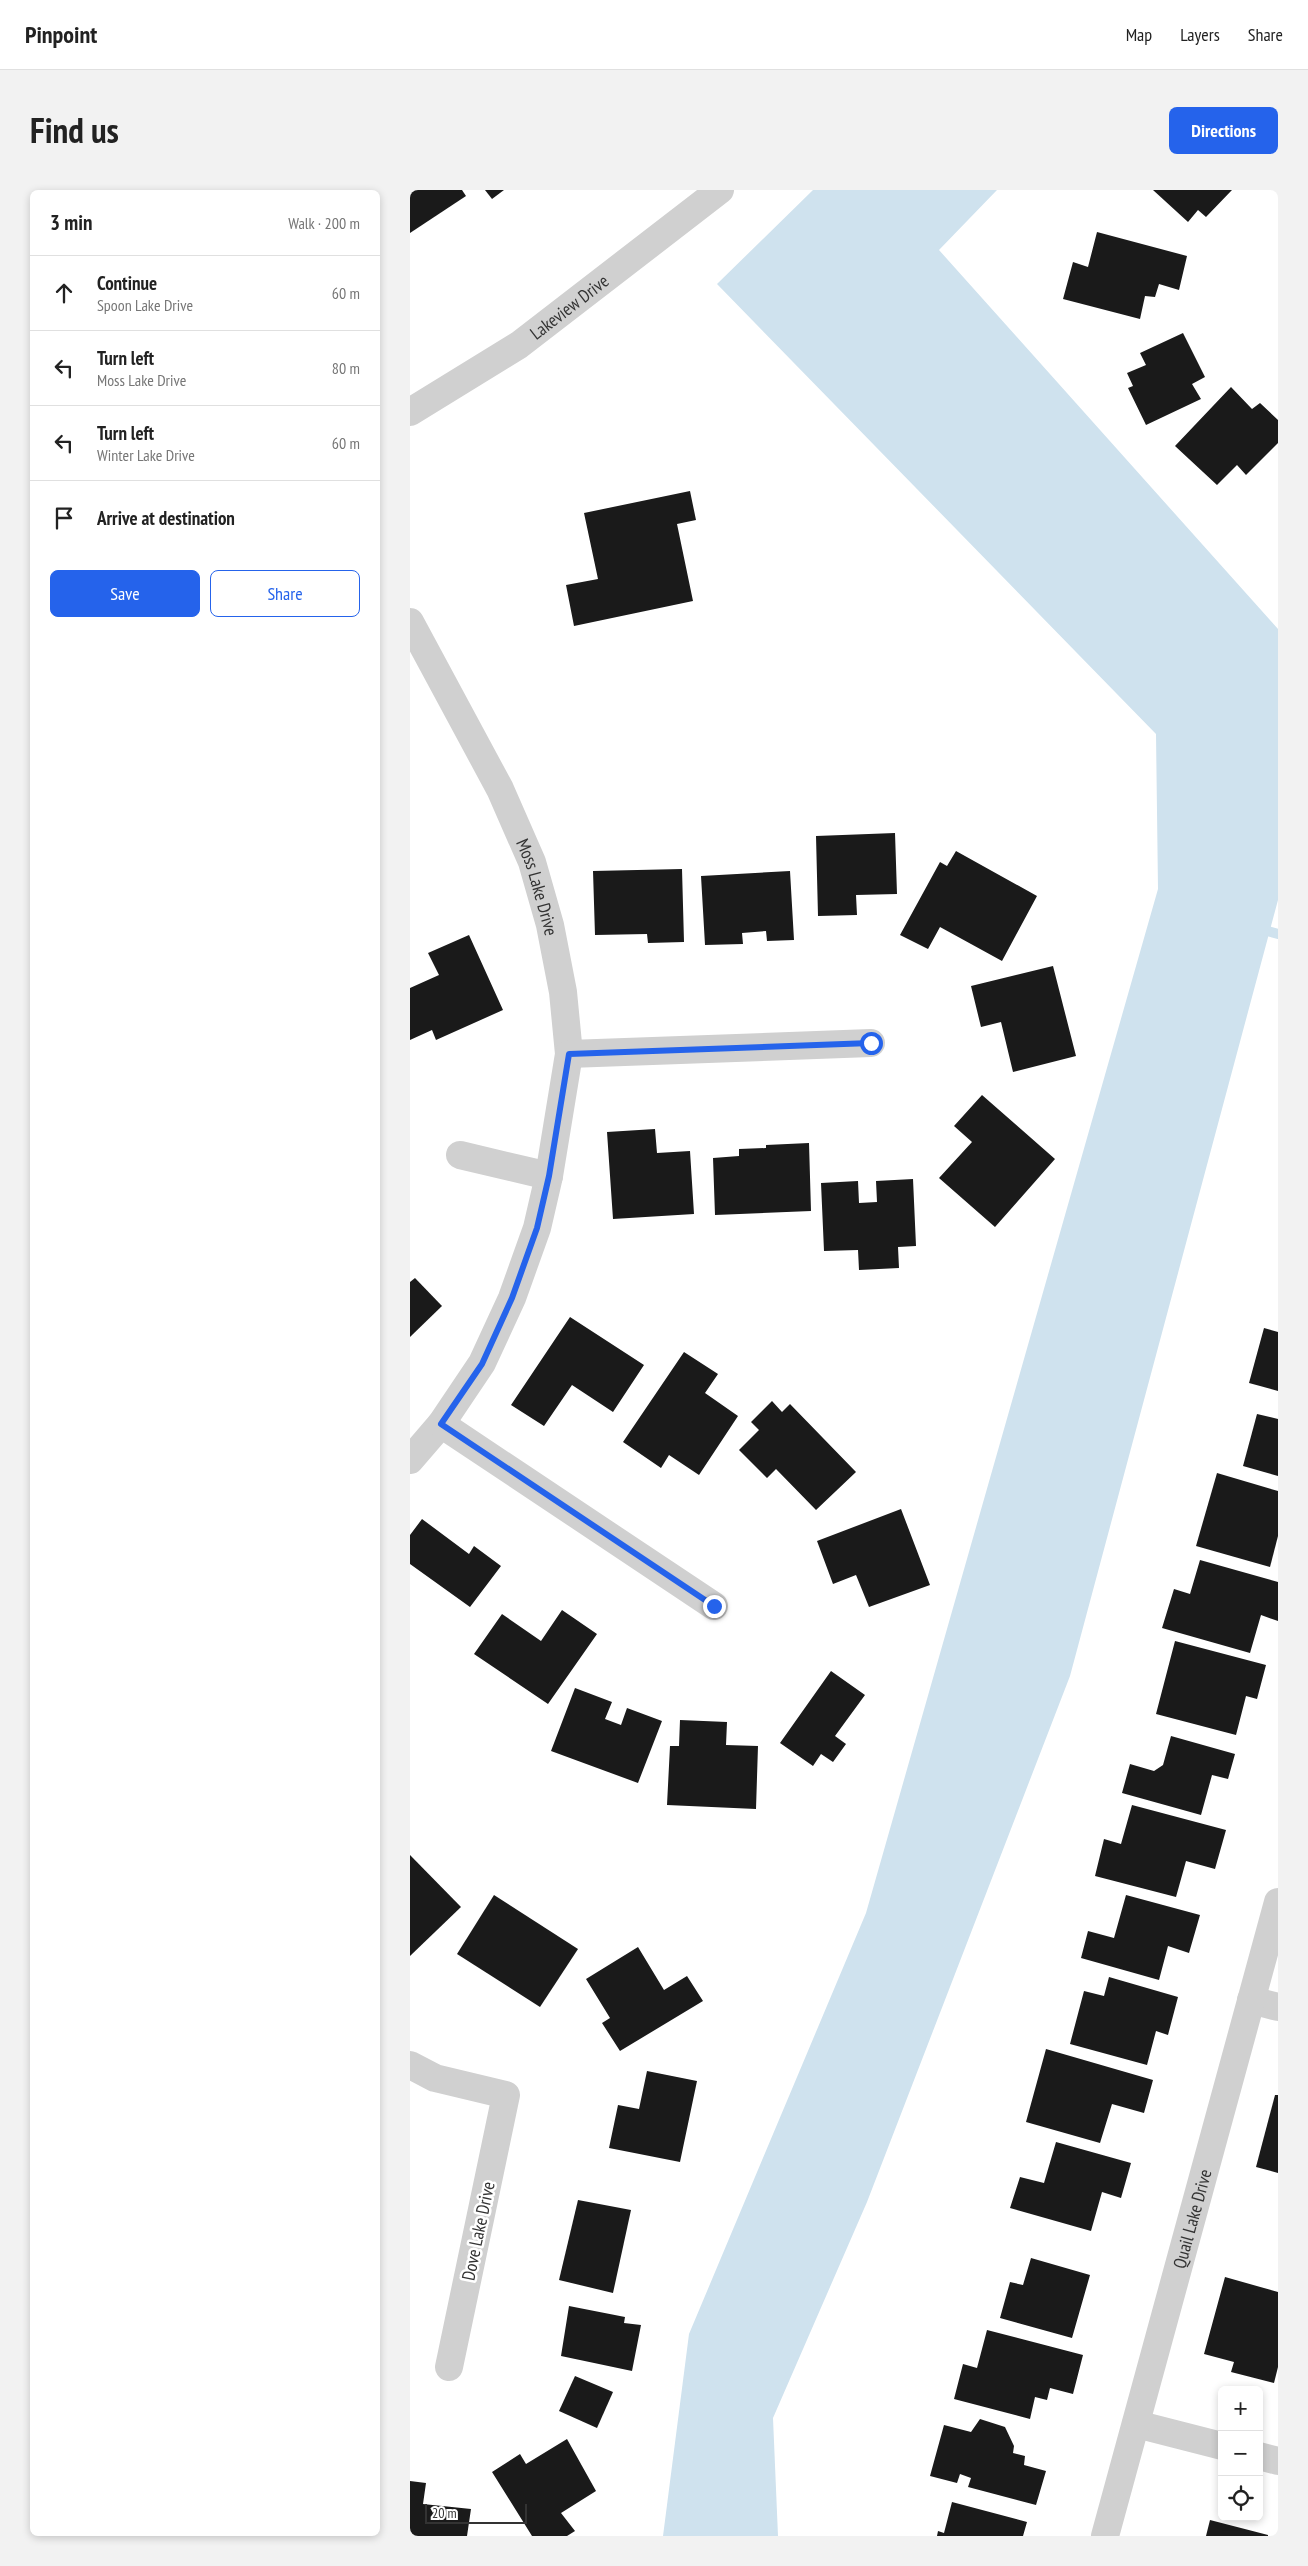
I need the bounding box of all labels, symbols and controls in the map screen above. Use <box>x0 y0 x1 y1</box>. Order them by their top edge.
text: Pinpoint <box>25 19 97 50</box>
text: Map <box>1126 23 1152 46</box>
text: Layers <box>1180 23 1220 46</box>
text: Share <box>1248 23 1283 46</box>
text: Find us <box>30 107 119 153</box>
button: Directions <box>1169 107 1278 154</box>
text: 3 min <box>50 209 92 236</box>
text: Walk · 200 m <box>288 213 360 233</box>
street label: Lakeview Drive <box>525 269 613 344</box>
text: Continue <box>97 271 157 295</box>
icon: ahead <box>50 279 78 307</box>
text: 60 m <box>332 283 360 303</box>
text: Spoon Lake Drive <box>97 295 193 315</box>
text: Turn left <box>97 346 154 370</box>
icon: left <box>50 354 78 382</box>
text: 80 m <box>332 358 360 378</box>
text: Moss Lake Drive <box>97 370 186 390</box>
text: Turn left <box>97 421 154 445</box>
icon: left <box>50 429 78 457</box>
text: 60 m <box>332 433 360 453</box>
text: Winter Lake Drive <box>97 445 195 465</box>
icon: arrive <box>50 504 78 532</box>
text: Arrive at destination <box>97 506 235 530</box>
button: Save <box>50 570 200 617</box>
button: Share <box>210 570 360 617</box>
street label: Moss Lake Drive <box>512 835 563 937</box>
route start <box>860 1032 883 1055</box>
route end <box>703 1595 726 1618</box>
street label: Quail Lake Drive <box>1167 2166 1216 2271</box>
street label: Dove Lake Drive <box>456 2179 500 2283</box>
map controls <box>1218 2386 1263 2521</box>
button: + <box>1218 2386 1263 2431</box>
button: − <box>1218 2431 1263 2476</box>
button: locate <box>1218 2476 1263 2521</box>
scale bar <box>425 2501 528 2524</box>
text: 20 m <box>432 2504 457 2522</box>

